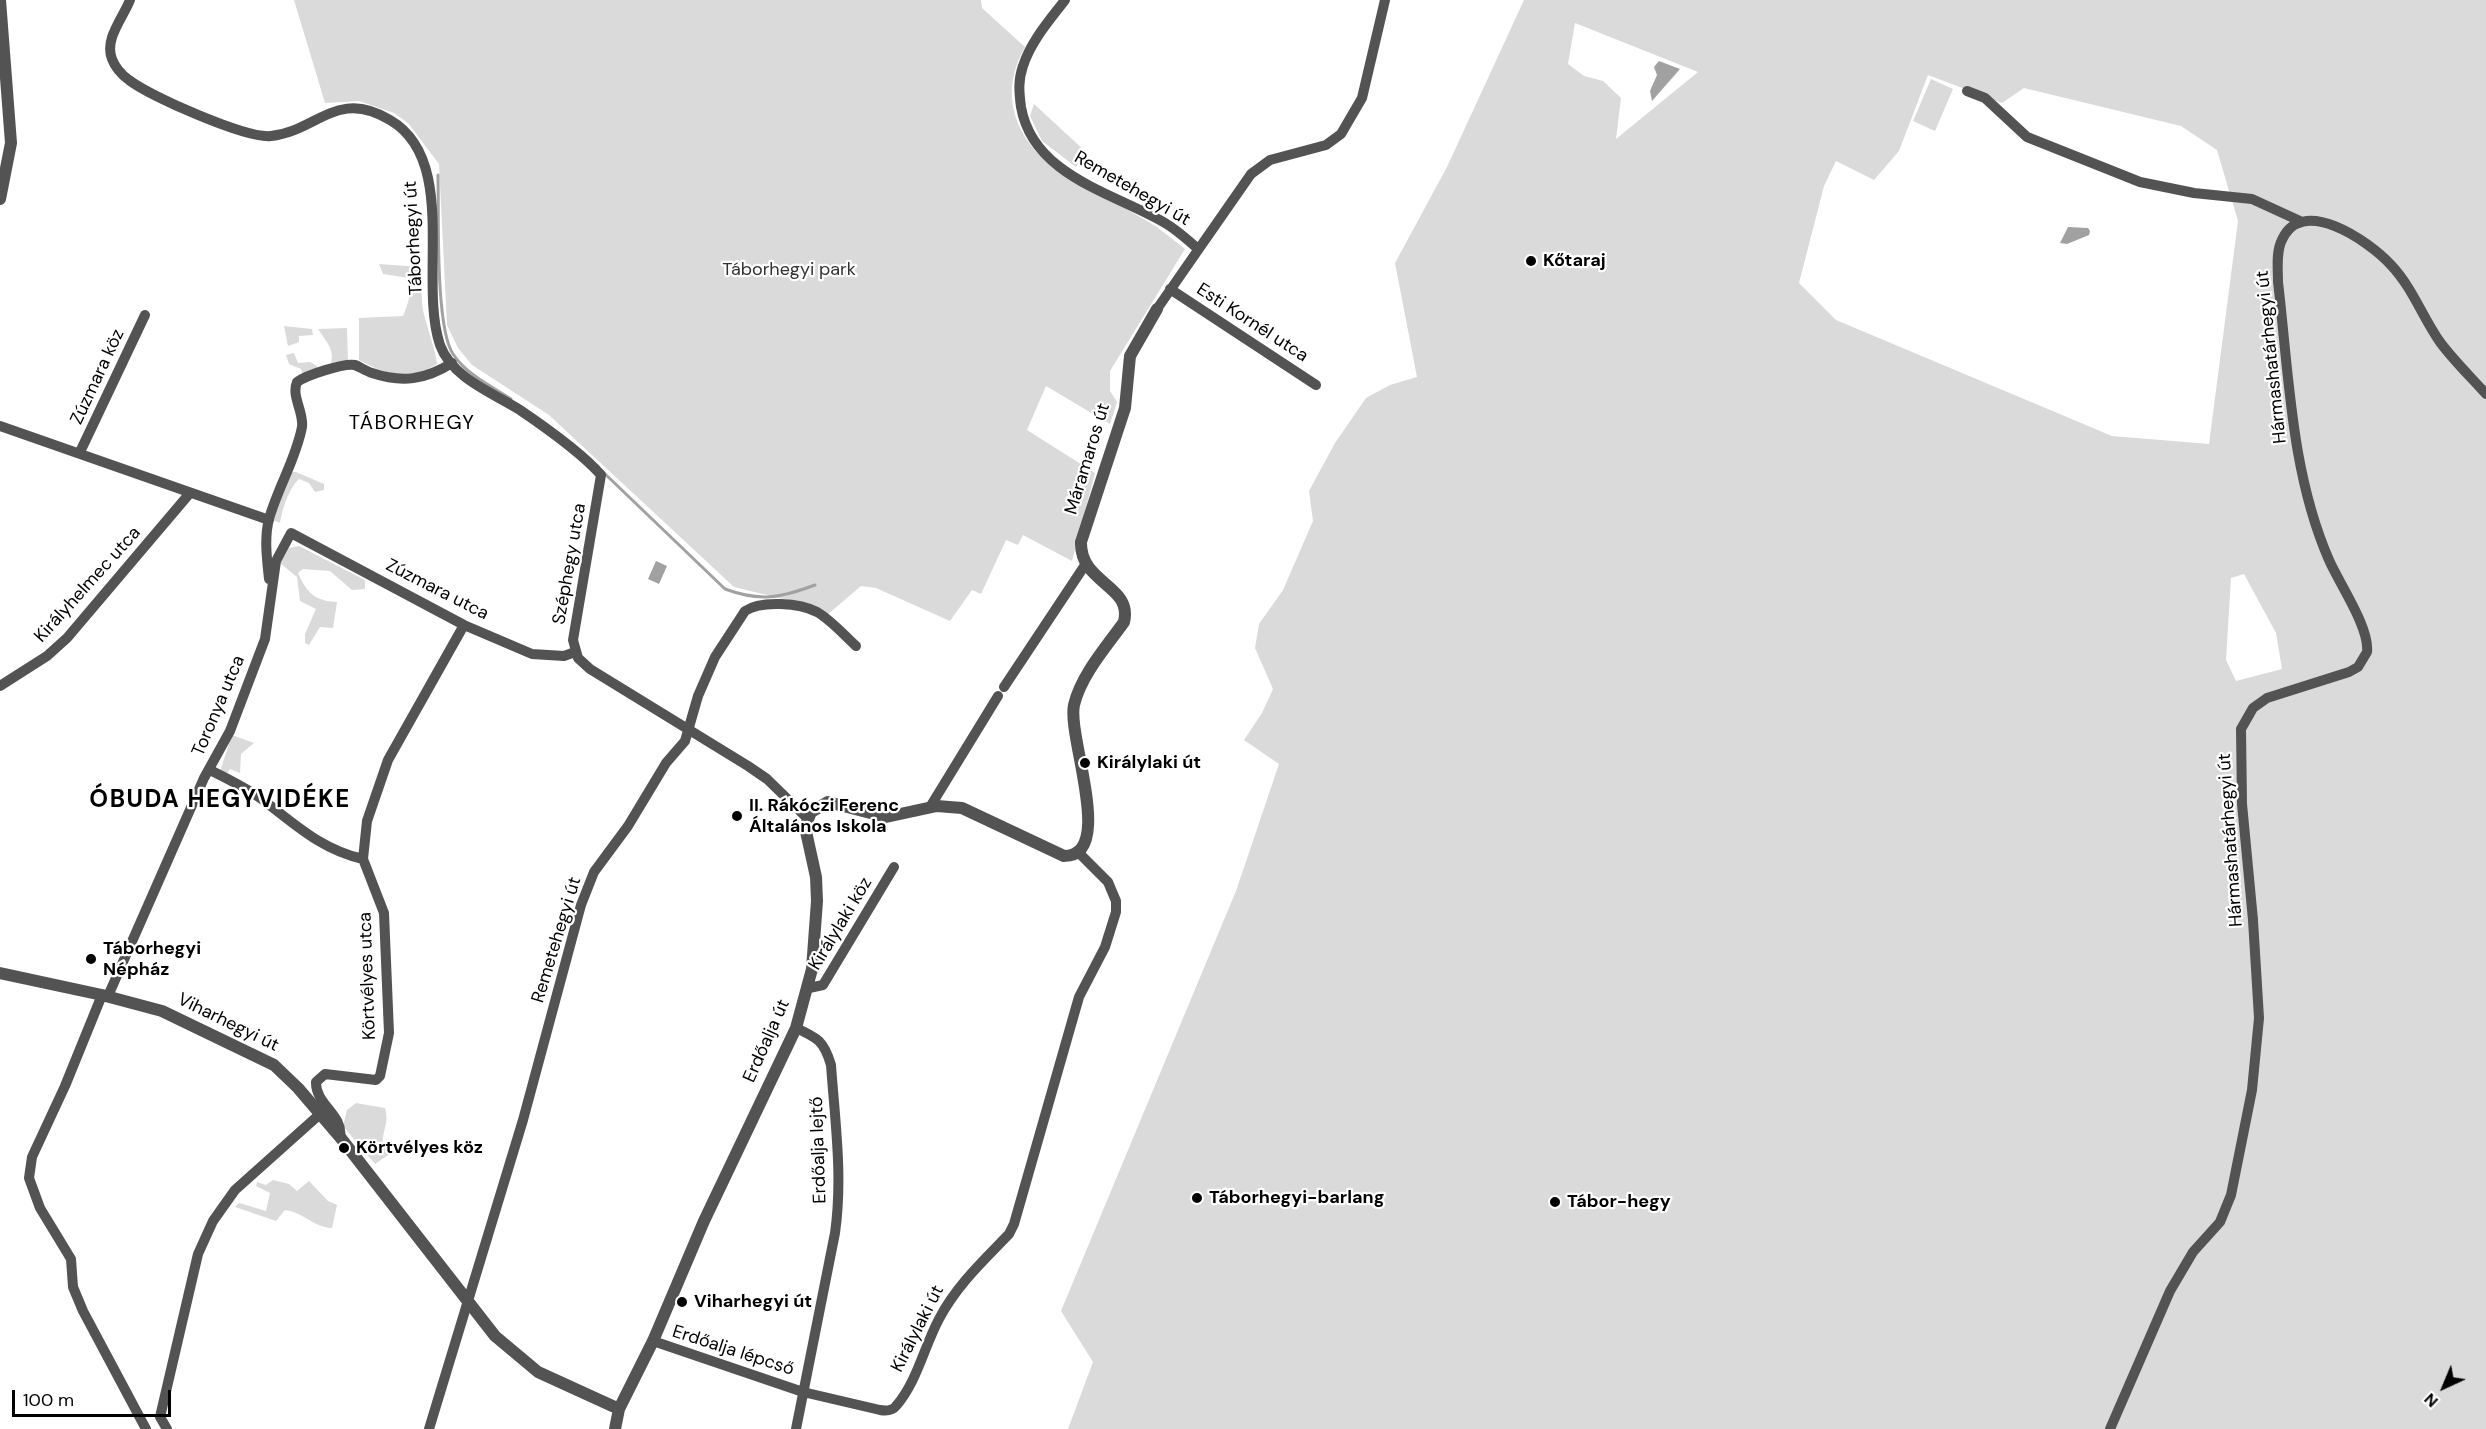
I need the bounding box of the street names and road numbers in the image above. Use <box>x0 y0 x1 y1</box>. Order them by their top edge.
street label: Remetehegyi út <box>1070 147 1194 231</box>
street label: Táborhegyi út <box>400 180 428 296</box>
street label: Hármashatárhegyi út <box>2252 269 2292 445</box>
street label: Esti Kornél utca <box>1192 279 1312 367</box>
street label: Zúzmara köz <box>67 326 129 428</box>
street label: Máramaros út <box>1061 401 1115 517</box>
street label: Széphegy utca <box>549 502 591 626</box>
street label: Királyhelmec utca <box>30 523 146 647</box>
street label: Zúzmara utca <box>382 555 492 625</box>
street label: Toronya utca <box>188 652 250 760</box>
street label: Hármashatárhegyi út <box>2214 752 2248 928</box>
street label: Remetehegyi út <box>528 874 586 1006</box>
street label: Királylaki köz <box>805 874 877 974</box>
street label: Körtvélyes utca <box>355 912 381 1040</box>
street label: Viharhegyi út <box>174 989 282 1057</box>
street label: Erdőalja út <box>739 996 795 1086</box>
street label: Erdőalja lejtő <box>806 1096 832 1204</box>
street label: Királylaki út <box>887 1282 949 1376</box>
street label: Erdőalja lépcső <box>669 1321 797 1381</box>

